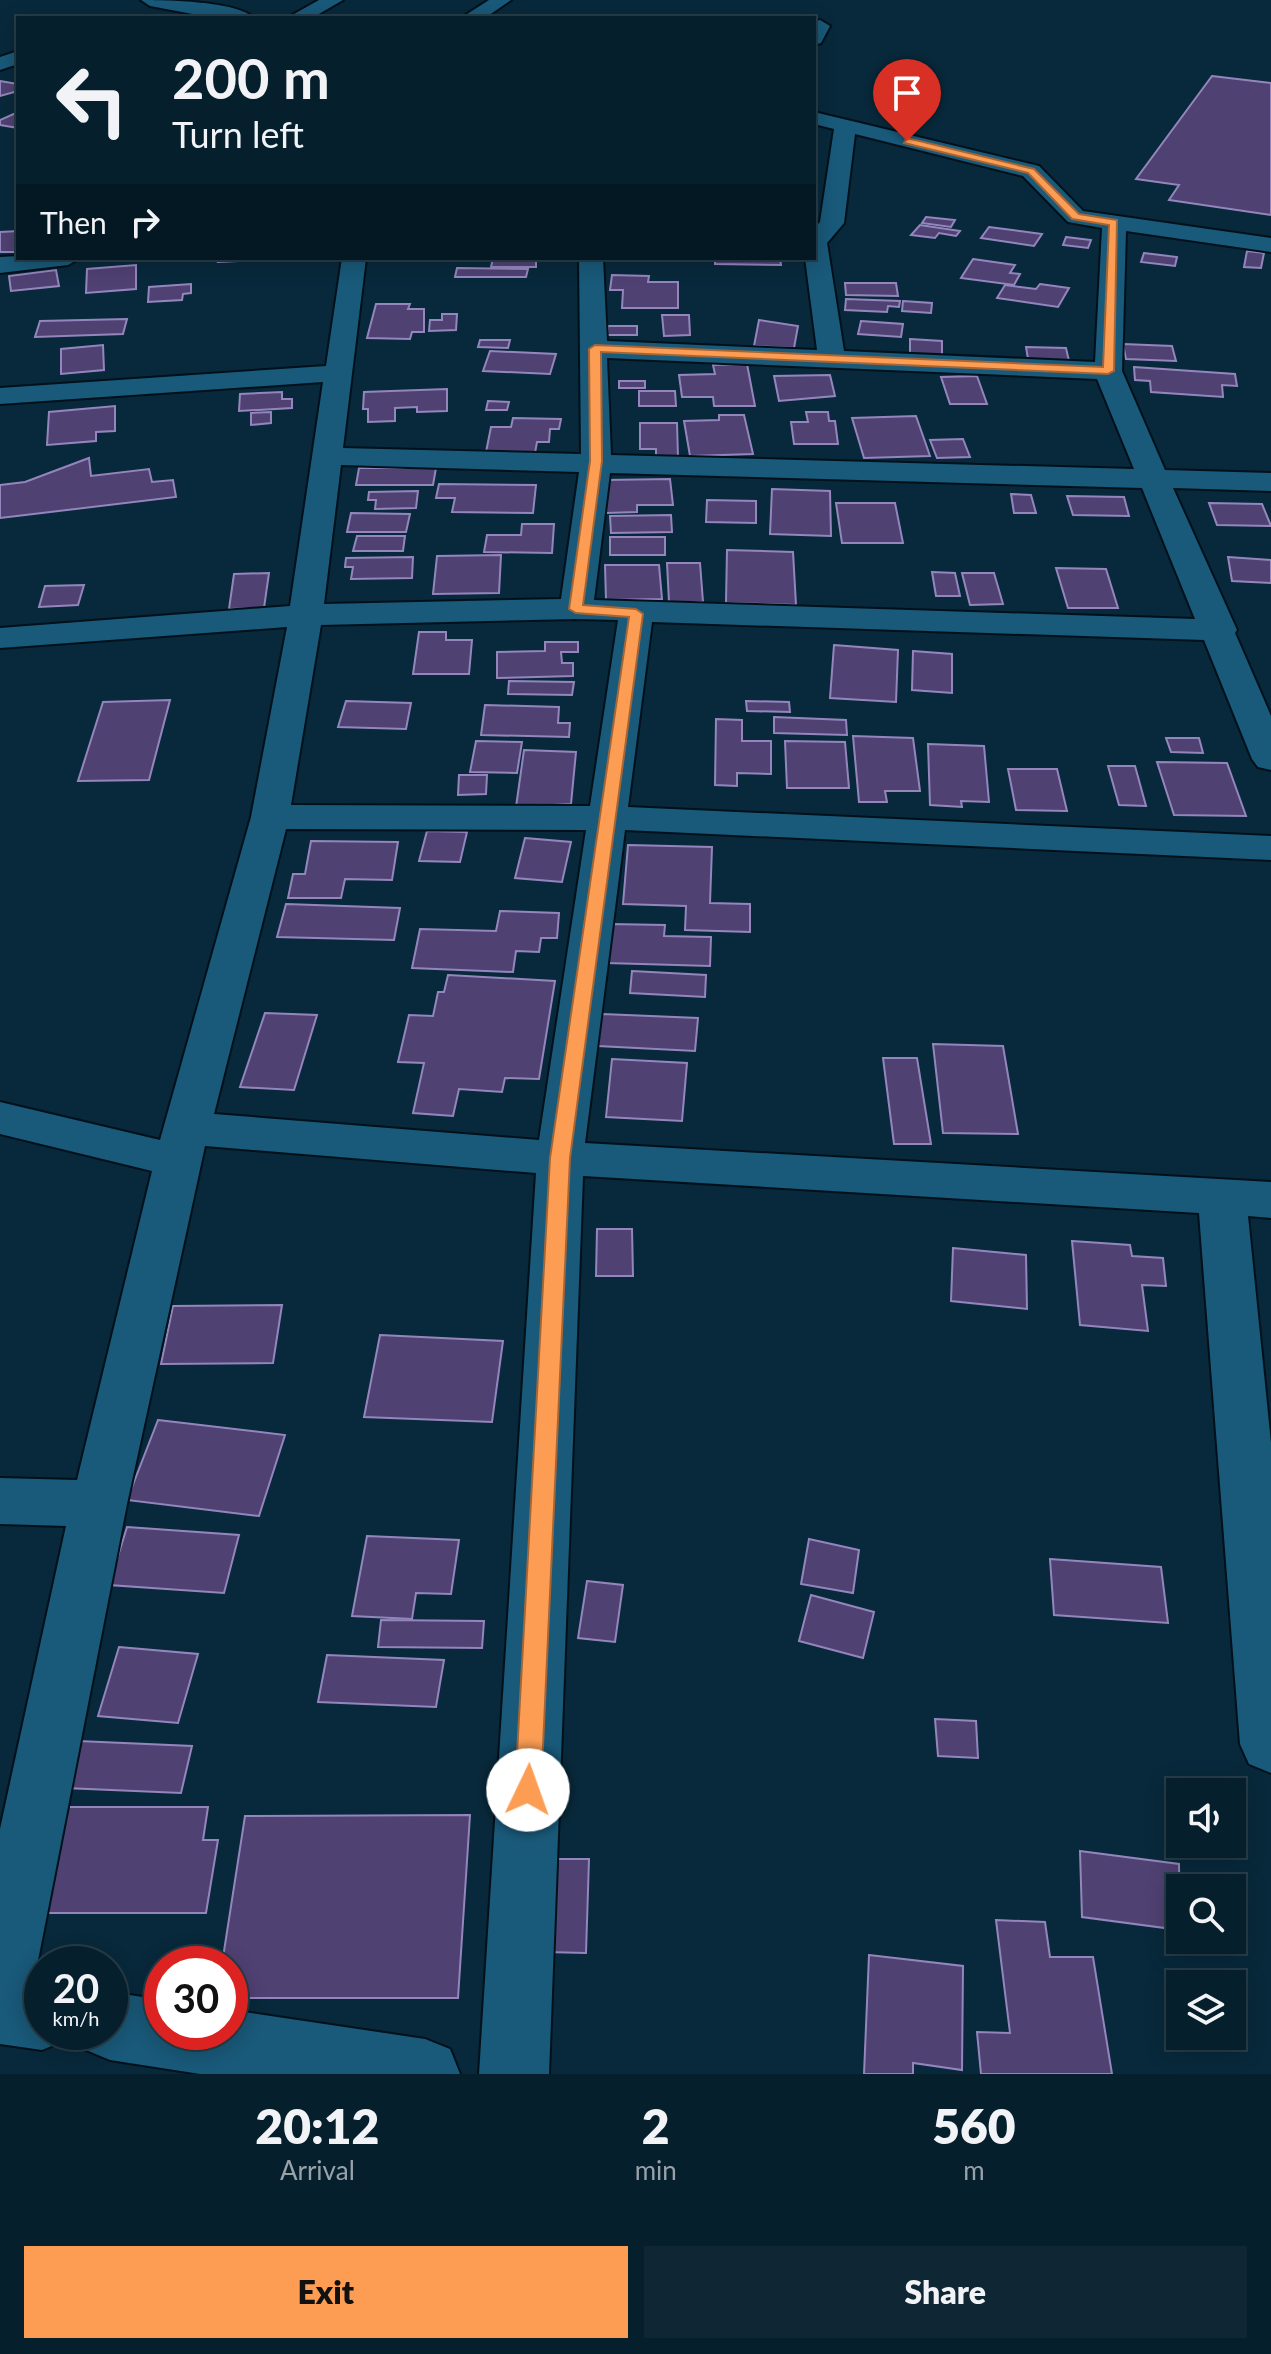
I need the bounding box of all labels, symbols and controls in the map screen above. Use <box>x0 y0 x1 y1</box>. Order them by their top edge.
text: 200 m <box>172 44 330 111</box>
icon: left <box>40 48 144 152</box>
pin <box>873 59 941 141</box>
icon: arrive <box>885 71 929 115</box>
text: Turn left <box>172 112 304 156</box>
icon: right <box>123 200 167 244</box>
text: Then <box>40 204 107 240</box>
position arrow <box>486 1748 570 1832</box>
map controls <box>1166 1778 1246 2050</box>
button: sound <box>1166 1778 1246 1858</box>
button: search <box>1166 1874 1246 1954</box>
speed limit sign: 30 <box>144 1946 248 2050</box>
text: 20 <box>53 1964 99 2012</box>
button: layers <box>1166 1970 1246 2050</box>
text: km/h <box>53 2006 99 2030</box>
text: 20:12 <box>255 2097 379 2154</box>
text: 2 <box>642 2097 670 2154</box>
text: 560 <box>932 2097 1016 2154</box>
text: Arrival <box>280 2154 355 2186</box>
text: min <box>635 2154 677 2186</box>
text: m <box>963 2154 985 2186</box>
button: Exit <box>24 2246 628 2338</box>
button: Share <box>644 2246 1247 2338</box>

